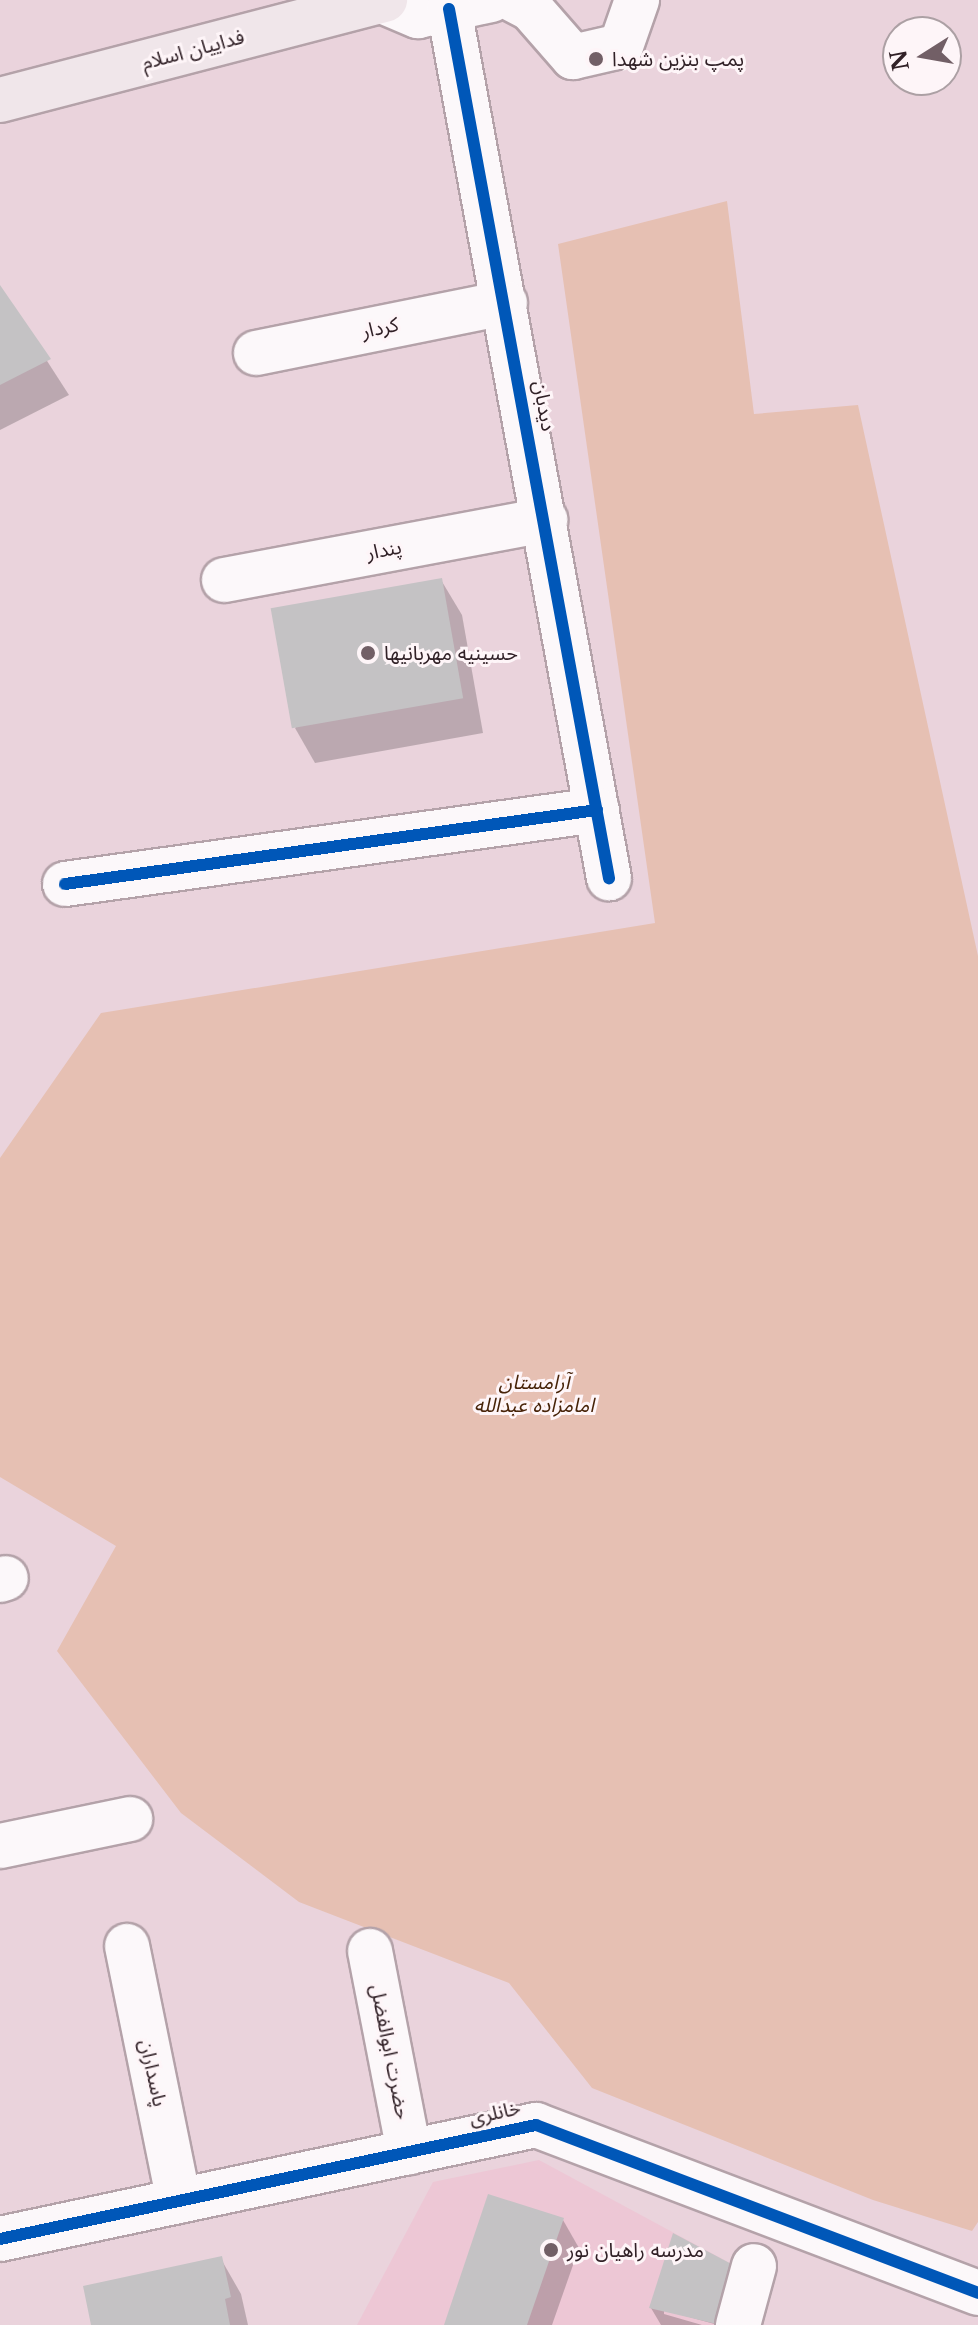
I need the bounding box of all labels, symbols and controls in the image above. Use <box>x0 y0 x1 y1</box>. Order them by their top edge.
north arrow <box>882 16 962 96</box>
street label: فداییان اسلام <box>139 25 247 75</box>
place label: پمپ بنزین شهدا <box>612 47 744 71</box>
text: N <box>885 48 915 73</box>
marker: پمپ بنزین شهدا <box>587 50 605 68</box>
street label: کردار <box>359 312 401 344</box>
street label: دیدبان <box>528 379 560 433</box>
street label: پندار <box>364 535 404 565</box>
place label: حسینیه مهربانیها <box>384 641 518 665</box>
marker: حسینیه مهربانیها <box>359 644 377 662</box>
park label: آرامستان امامزاده عبدالله <box>474 1370 594 1417</box>
street label: حضرت ابوالفضل <box>365 1982 415 2122</box>
street label: پاسداران <box>134 2037 172 2109</box>
street label: خانلری <box>467 2096 523 2130</box>
place label: مدرسه راهیان نور <box>567 2238 704 2262</box>
marker: مدرسه راهیان نور <box>542 2241 560 2259</box>

